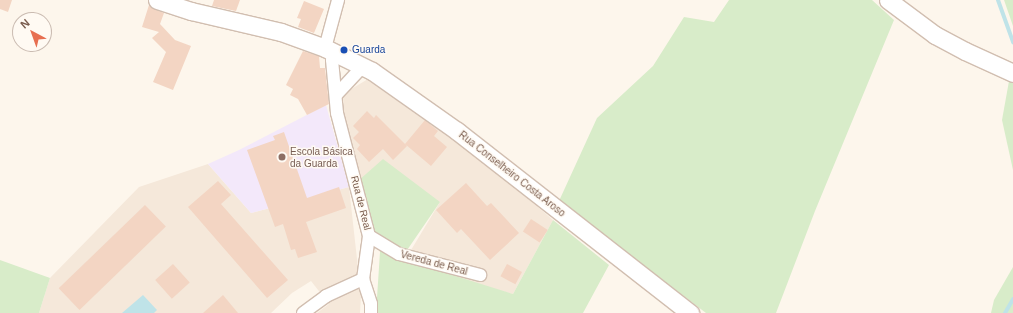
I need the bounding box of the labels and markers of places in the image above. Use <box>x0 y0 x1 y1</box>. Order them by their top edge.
place label: Guarda <box>352 44 385 56</box>
marker: Guarda <box>339 45 349 55</box>
place label: Escola Básica da Guarda <box>290 145 353 168</box>
marker: Escola Básica da Guarda <box>277 152 287 162</box>

